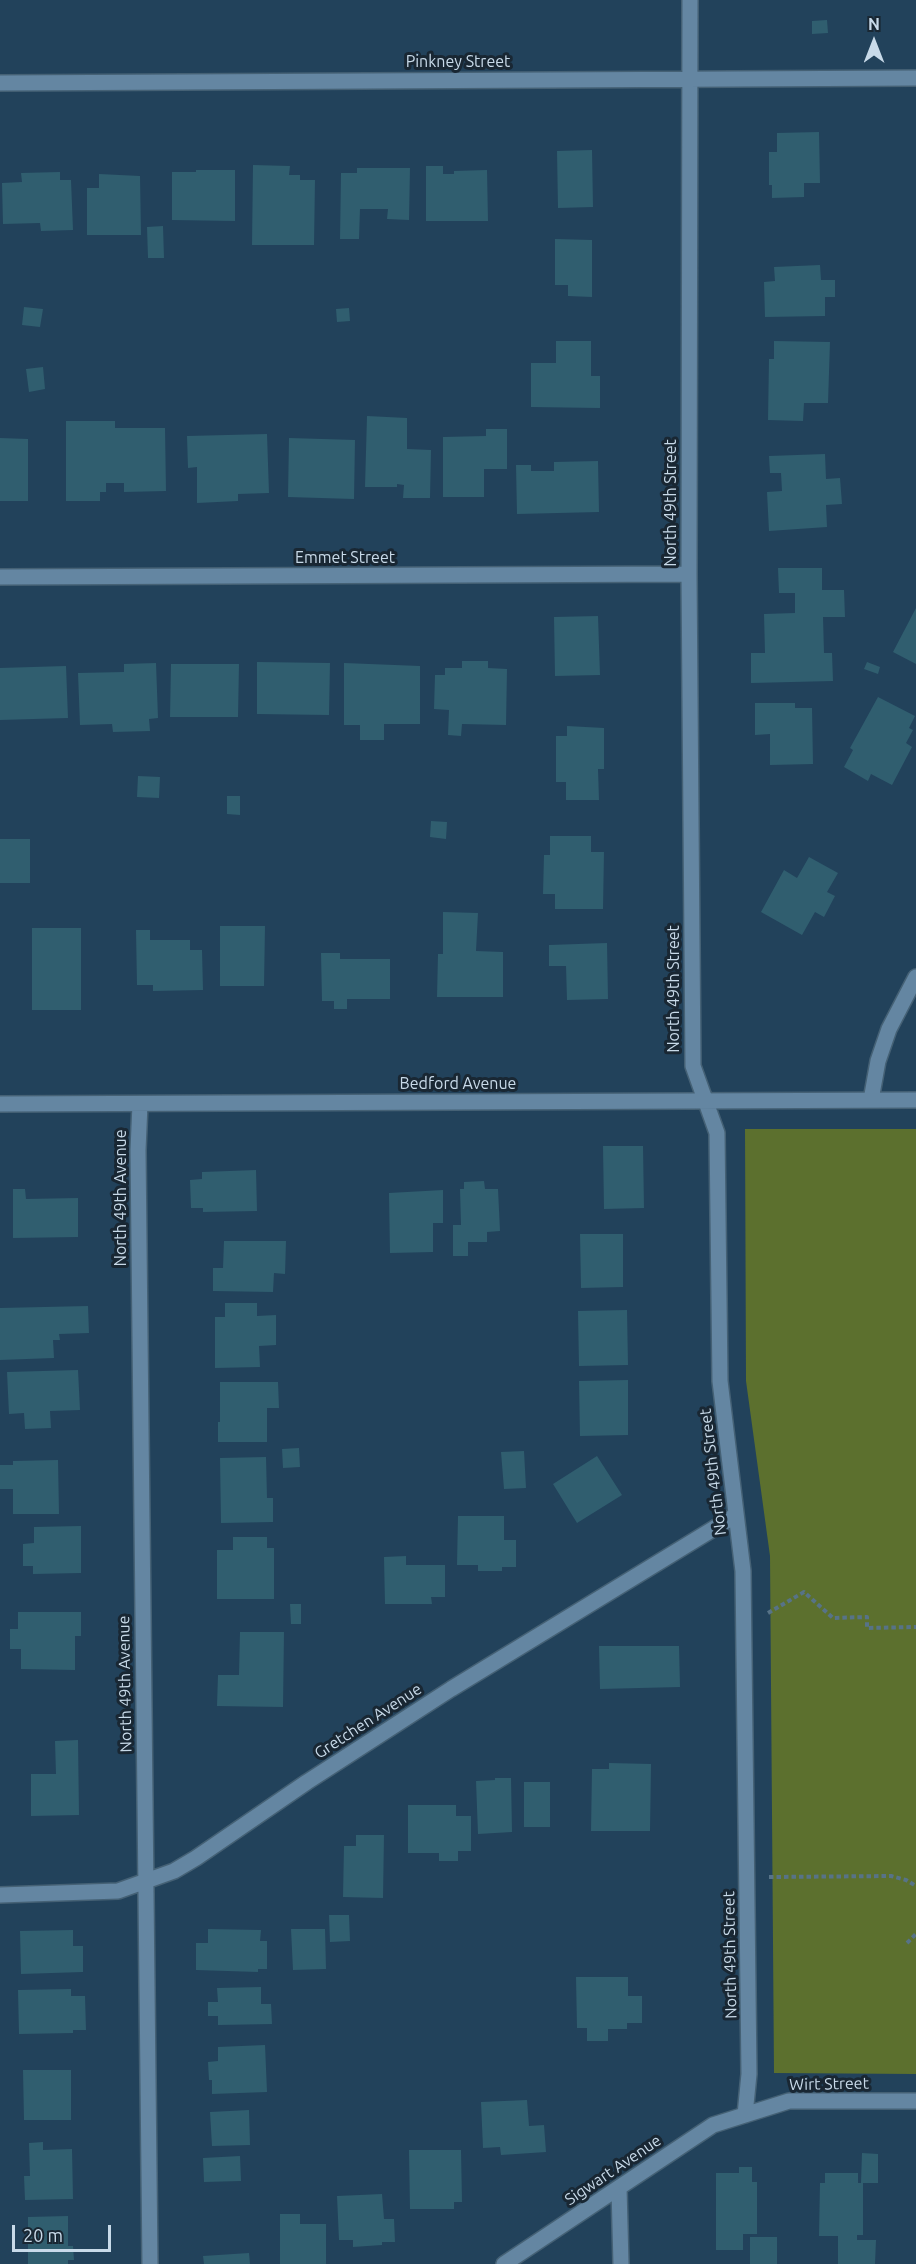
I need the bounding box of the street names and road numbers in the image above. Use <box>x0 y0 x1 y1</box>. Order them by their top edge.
street label: Pinkney Street <box>406 52 510 72</box>
street label: North 49th Street <box>661 439 681 567</box>
street label: Emmet Street <box>295 548 395 568</box>
street label: North 49th Street <box>664 925 684 1053</box>
street label: Bedford Avenue <box>400 1074 516 1094</box>
street label: North 49th Avenue <box>111 1130 131 1266</box>
street label: North 49th Street <box>696 1407 730 1537</box>
street label: North 49th Avenue <box>114 1615 136 1753</box>
street label: Gretchen Avenue <box>311 1679 425 1763</box>
street label: North 49th Street <box>719 1891 741 2019</box>
street label: Wirt Street <box>789 2074 869 2094</box>
street label: Sigwart Avenue <box>561 2131 665 2209</box>

